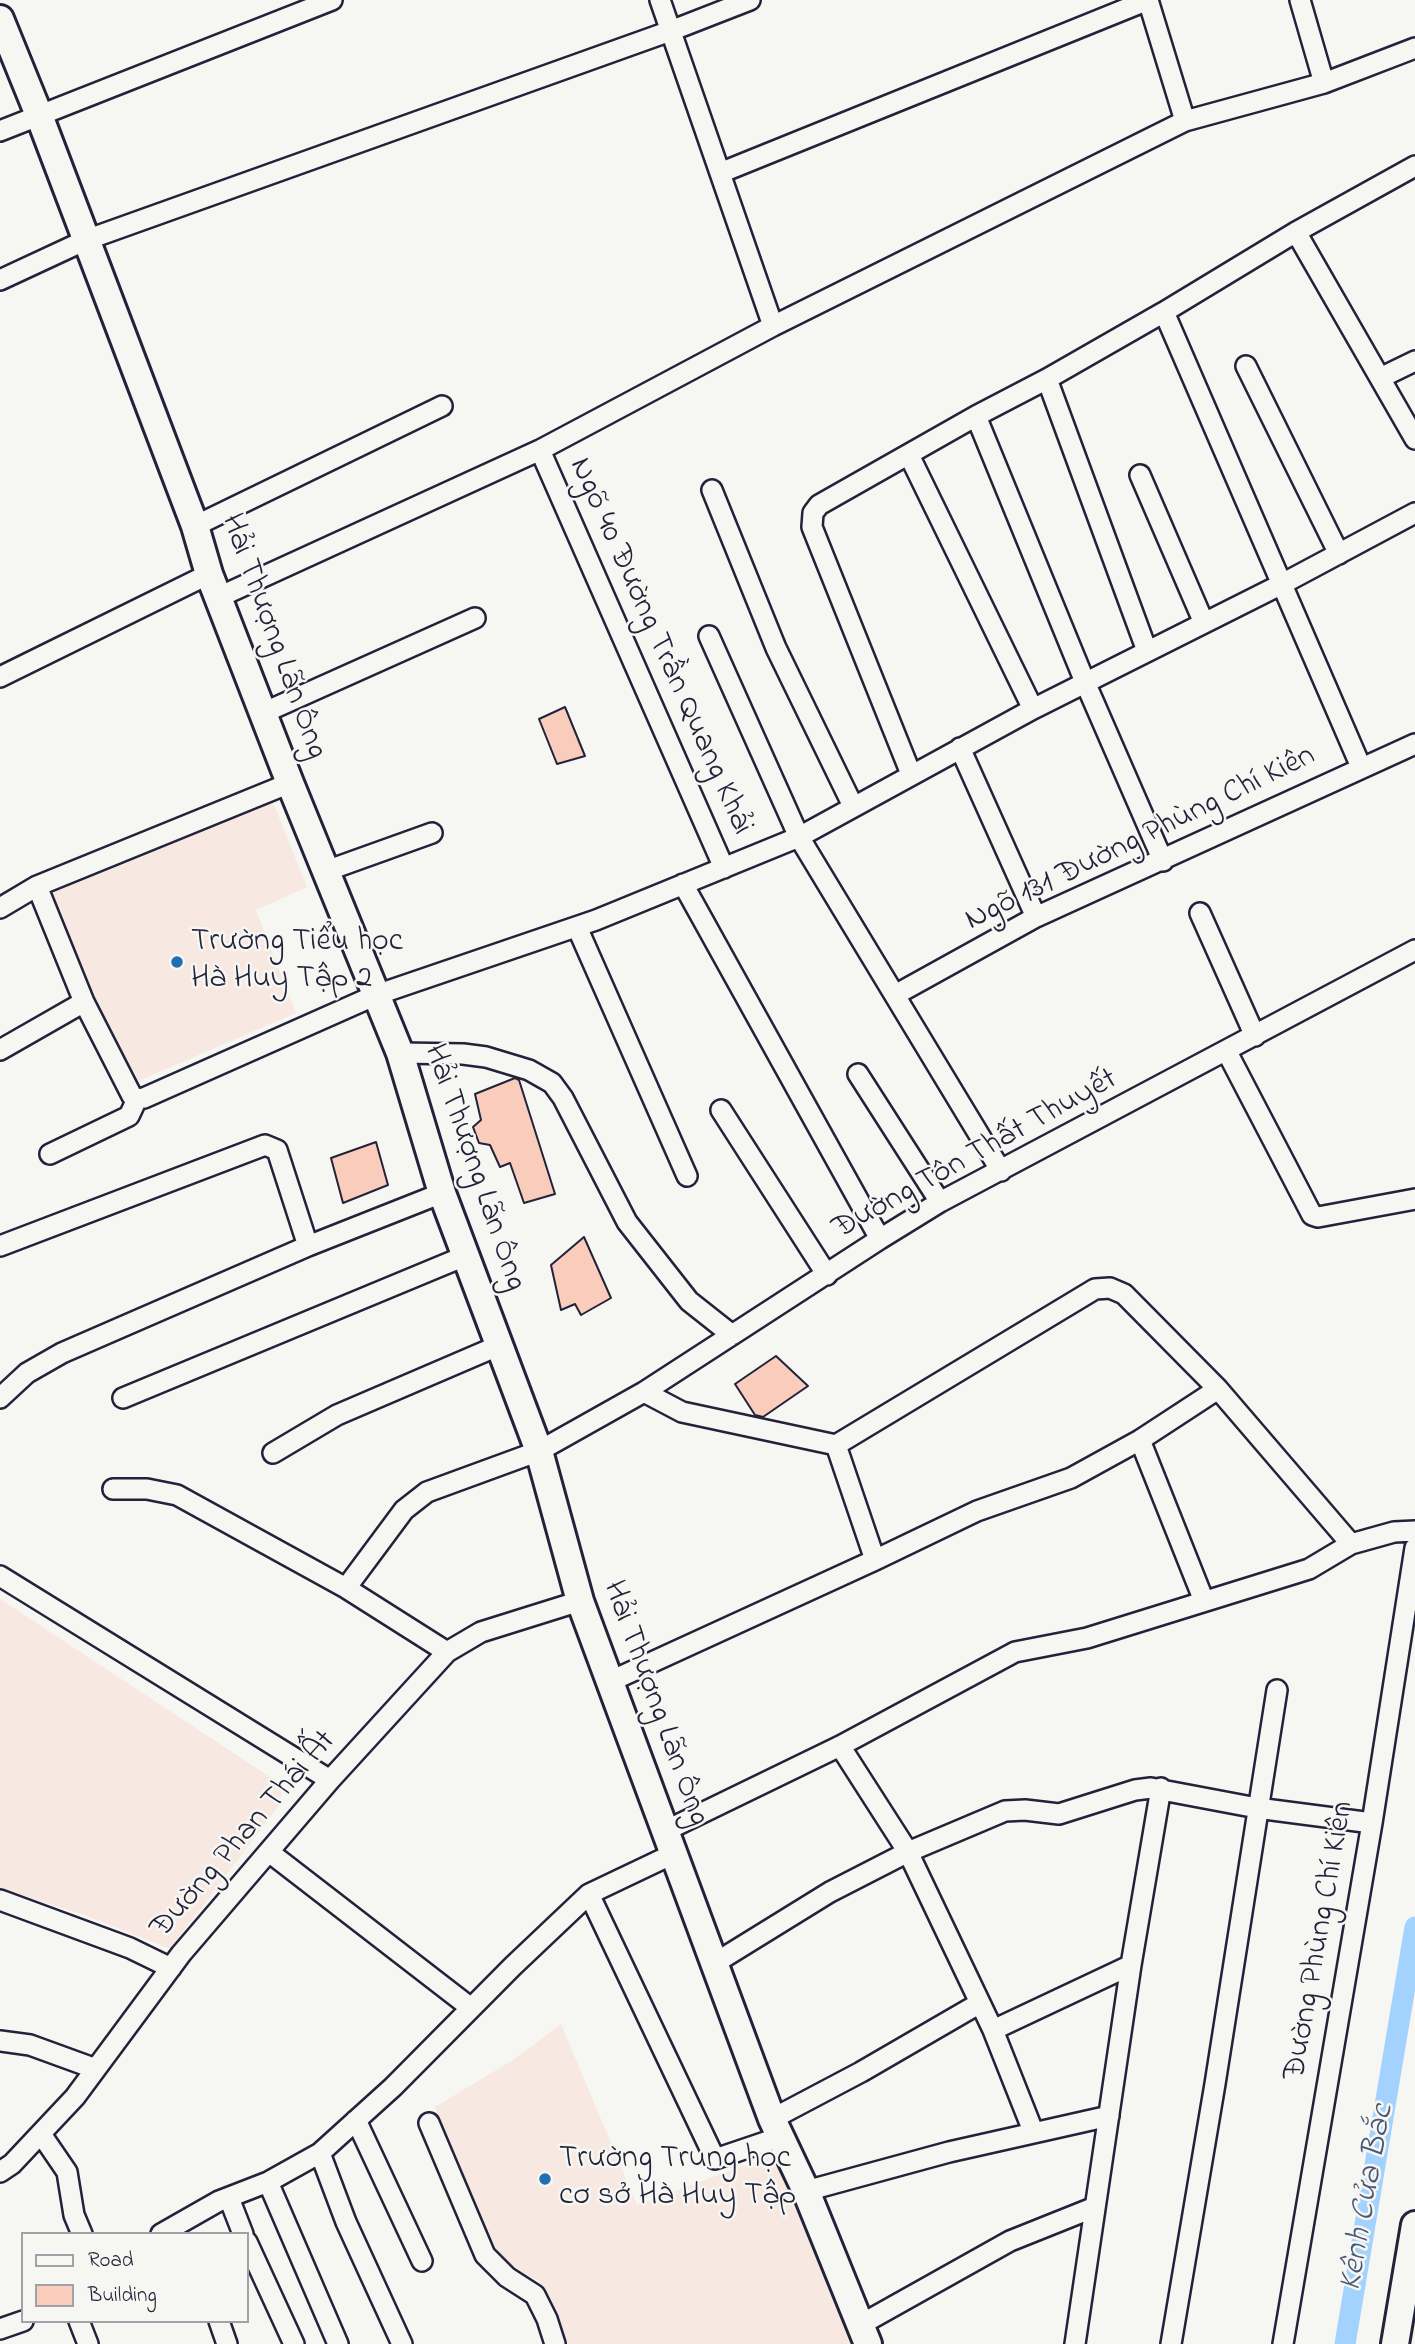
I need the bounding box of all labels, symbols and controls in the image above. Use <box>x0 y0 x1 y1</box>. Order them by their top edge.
street label: Ngõ 40 Đường Trần Quang Khải <box>558 453 760 841</box>
street label: Hải Thượng Lãn Ông <box>210 509 334 765</box>
street label: Ngõ 131 Đường Phùng Chí Kiên <box>960 738 1322 942</box>
place label: Trường Tiểu học Hà Huy Tập 2 <box>191 925 403 1000</box>
marker: Trường Tiểu học Hà Huy Tập 2 <box>169 954 185 970</box>
street label: Hải Thượng Lãn Ông <box>413 1040 533 1296</box>
street label: Đường Tôn Thất Thuyết <box>827 1062 1125 1250</box>
street label: Hải Thượng Lãn Ông <box>592 1576 716 1832</box>
street label: Đường Phan Thái Ất <box>144 1724 346 1948</box>
street label: Đường Phùng Chí Kiên <box>1278 1799 1364 2083</box>
water label: Kênh Cửa Bắc <box>1333 2102 1405 2294</box>
place label: Trường Trung học cơ sở Hà Huy Tập <box>559 2142 796 2217</box>
marker: Trường Trung học cơ sở Hà Huy Tập <box>537 2171 553 2187</box>
legend <box>21 2232 248 2323</box>
text: Road <box>88 2246 134 2276</box>
text: Building <box>88 2281 157 2311</box>

